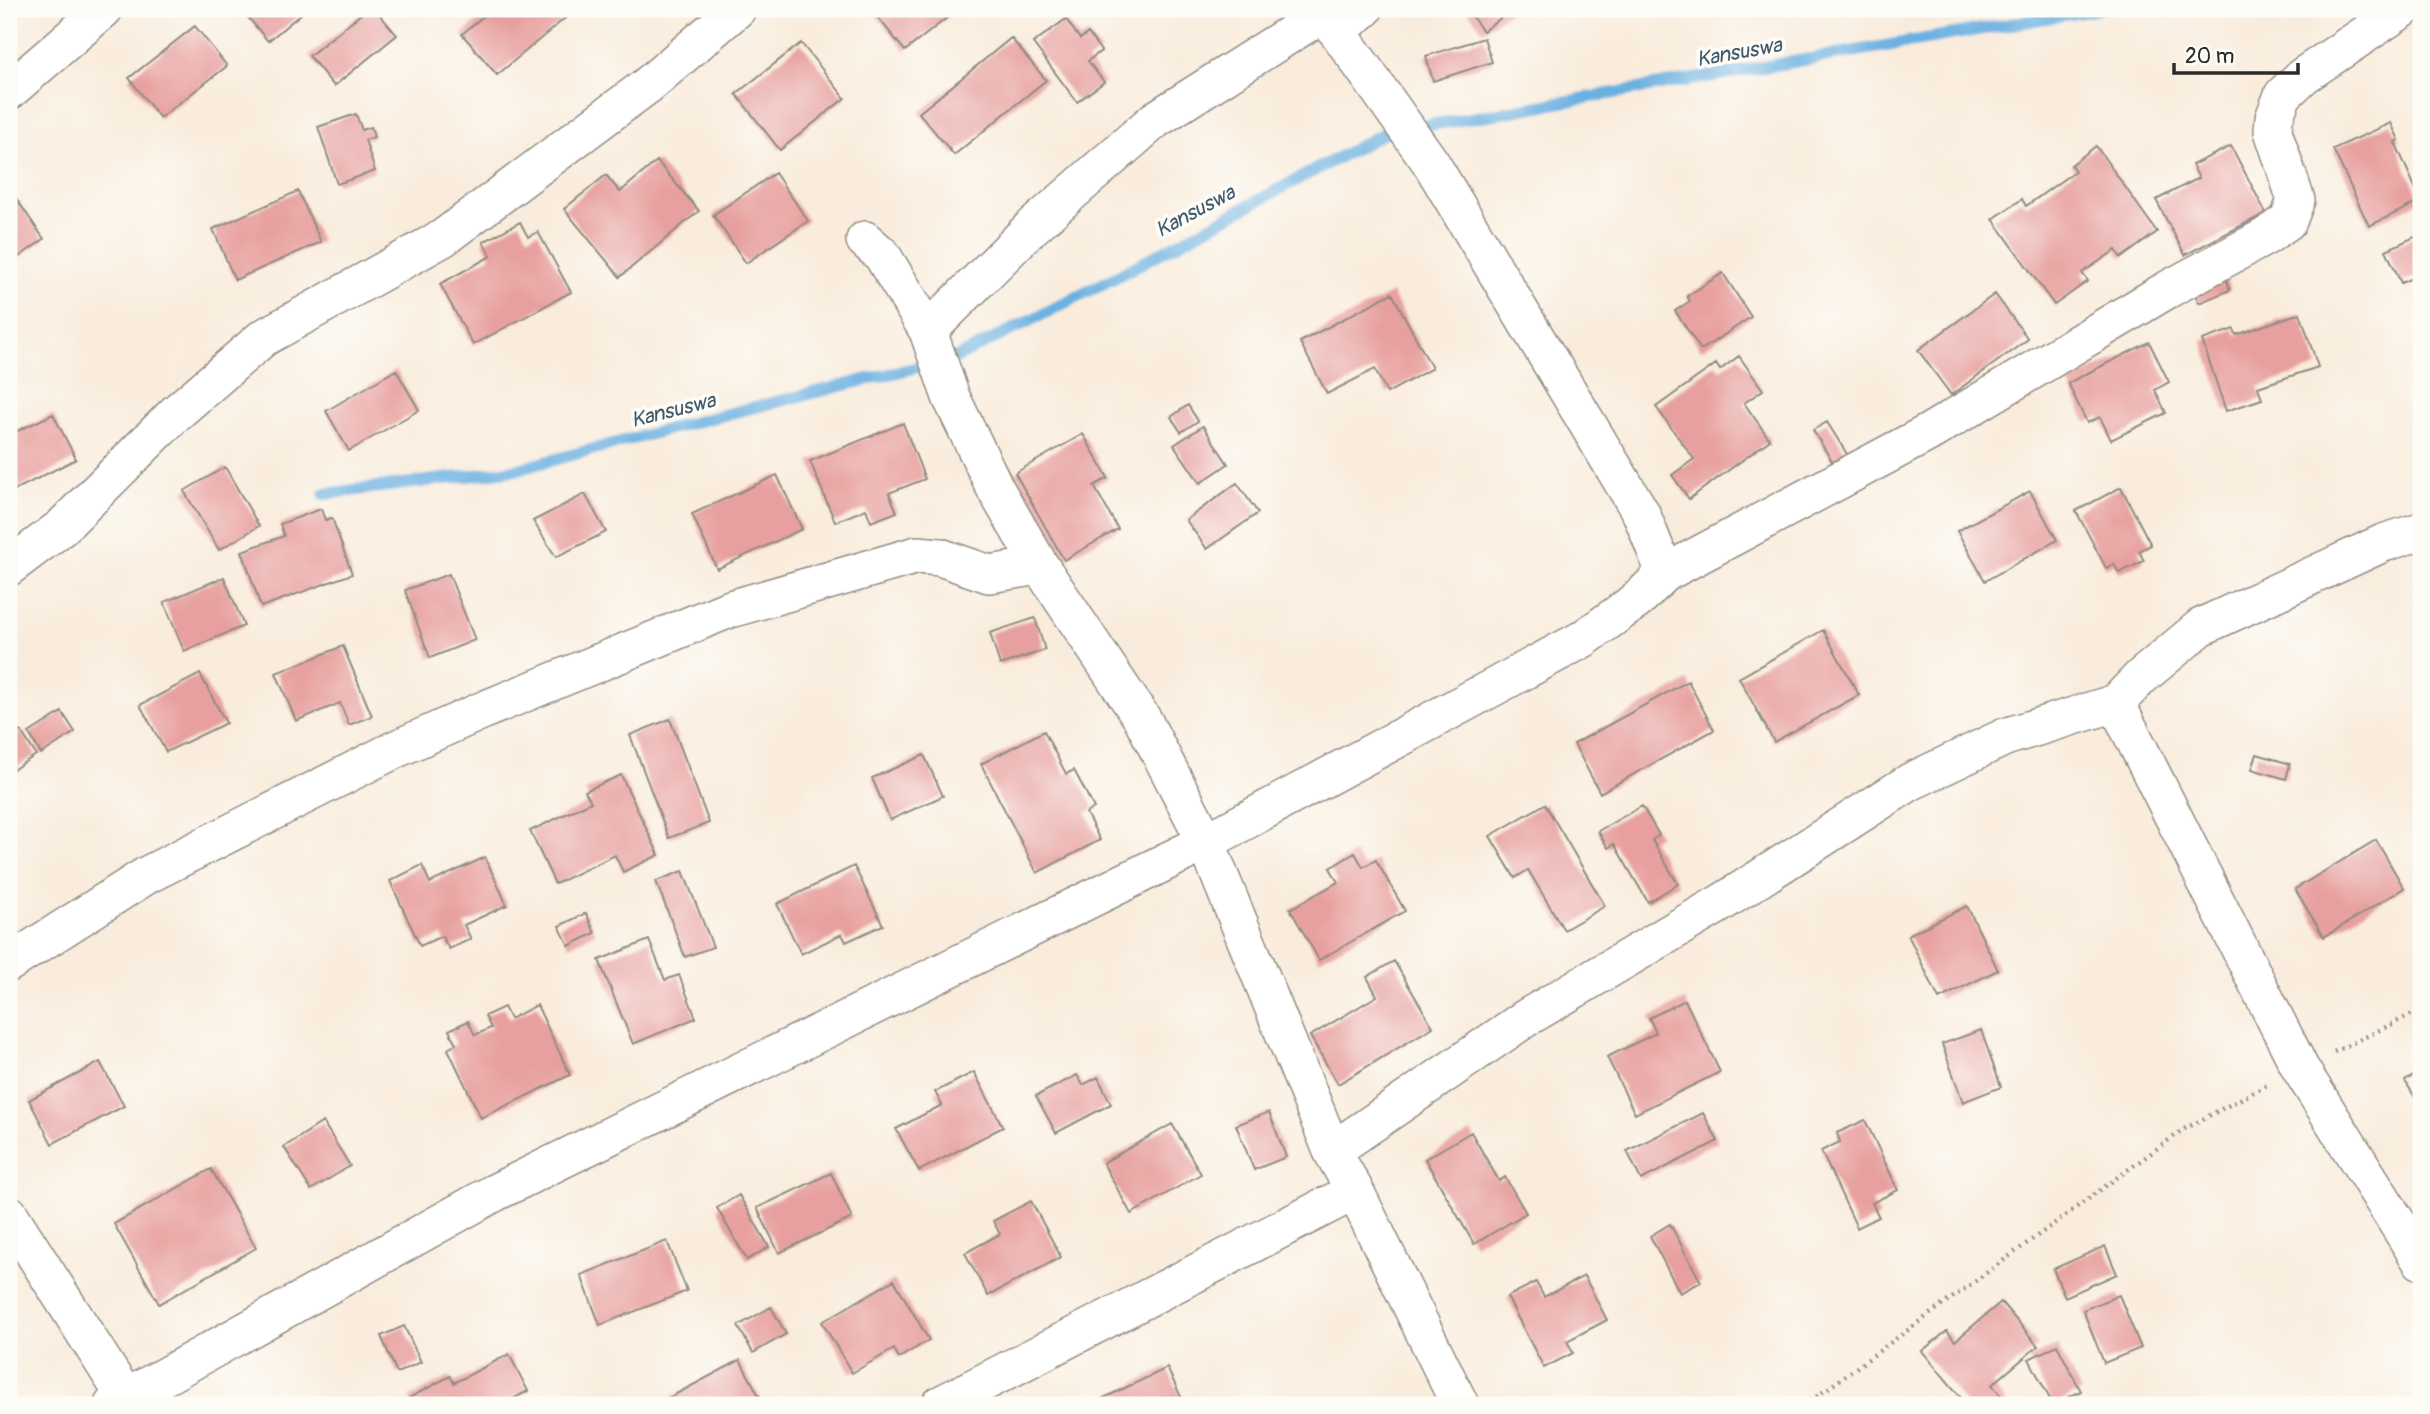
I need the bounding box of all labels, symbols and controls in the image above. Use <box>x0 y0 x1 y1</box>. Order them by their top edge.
water label: Kansuswa <box>1694 32 1785 73</box>
scale bar <box>2174 32 2299 76</box>
text: 20 m <box>2185 43 2234 70</box>
water label: Kansuswa <box>1151 179 1241 244</box>
water label: Kansuswa <box>628 387 719 434</box>

